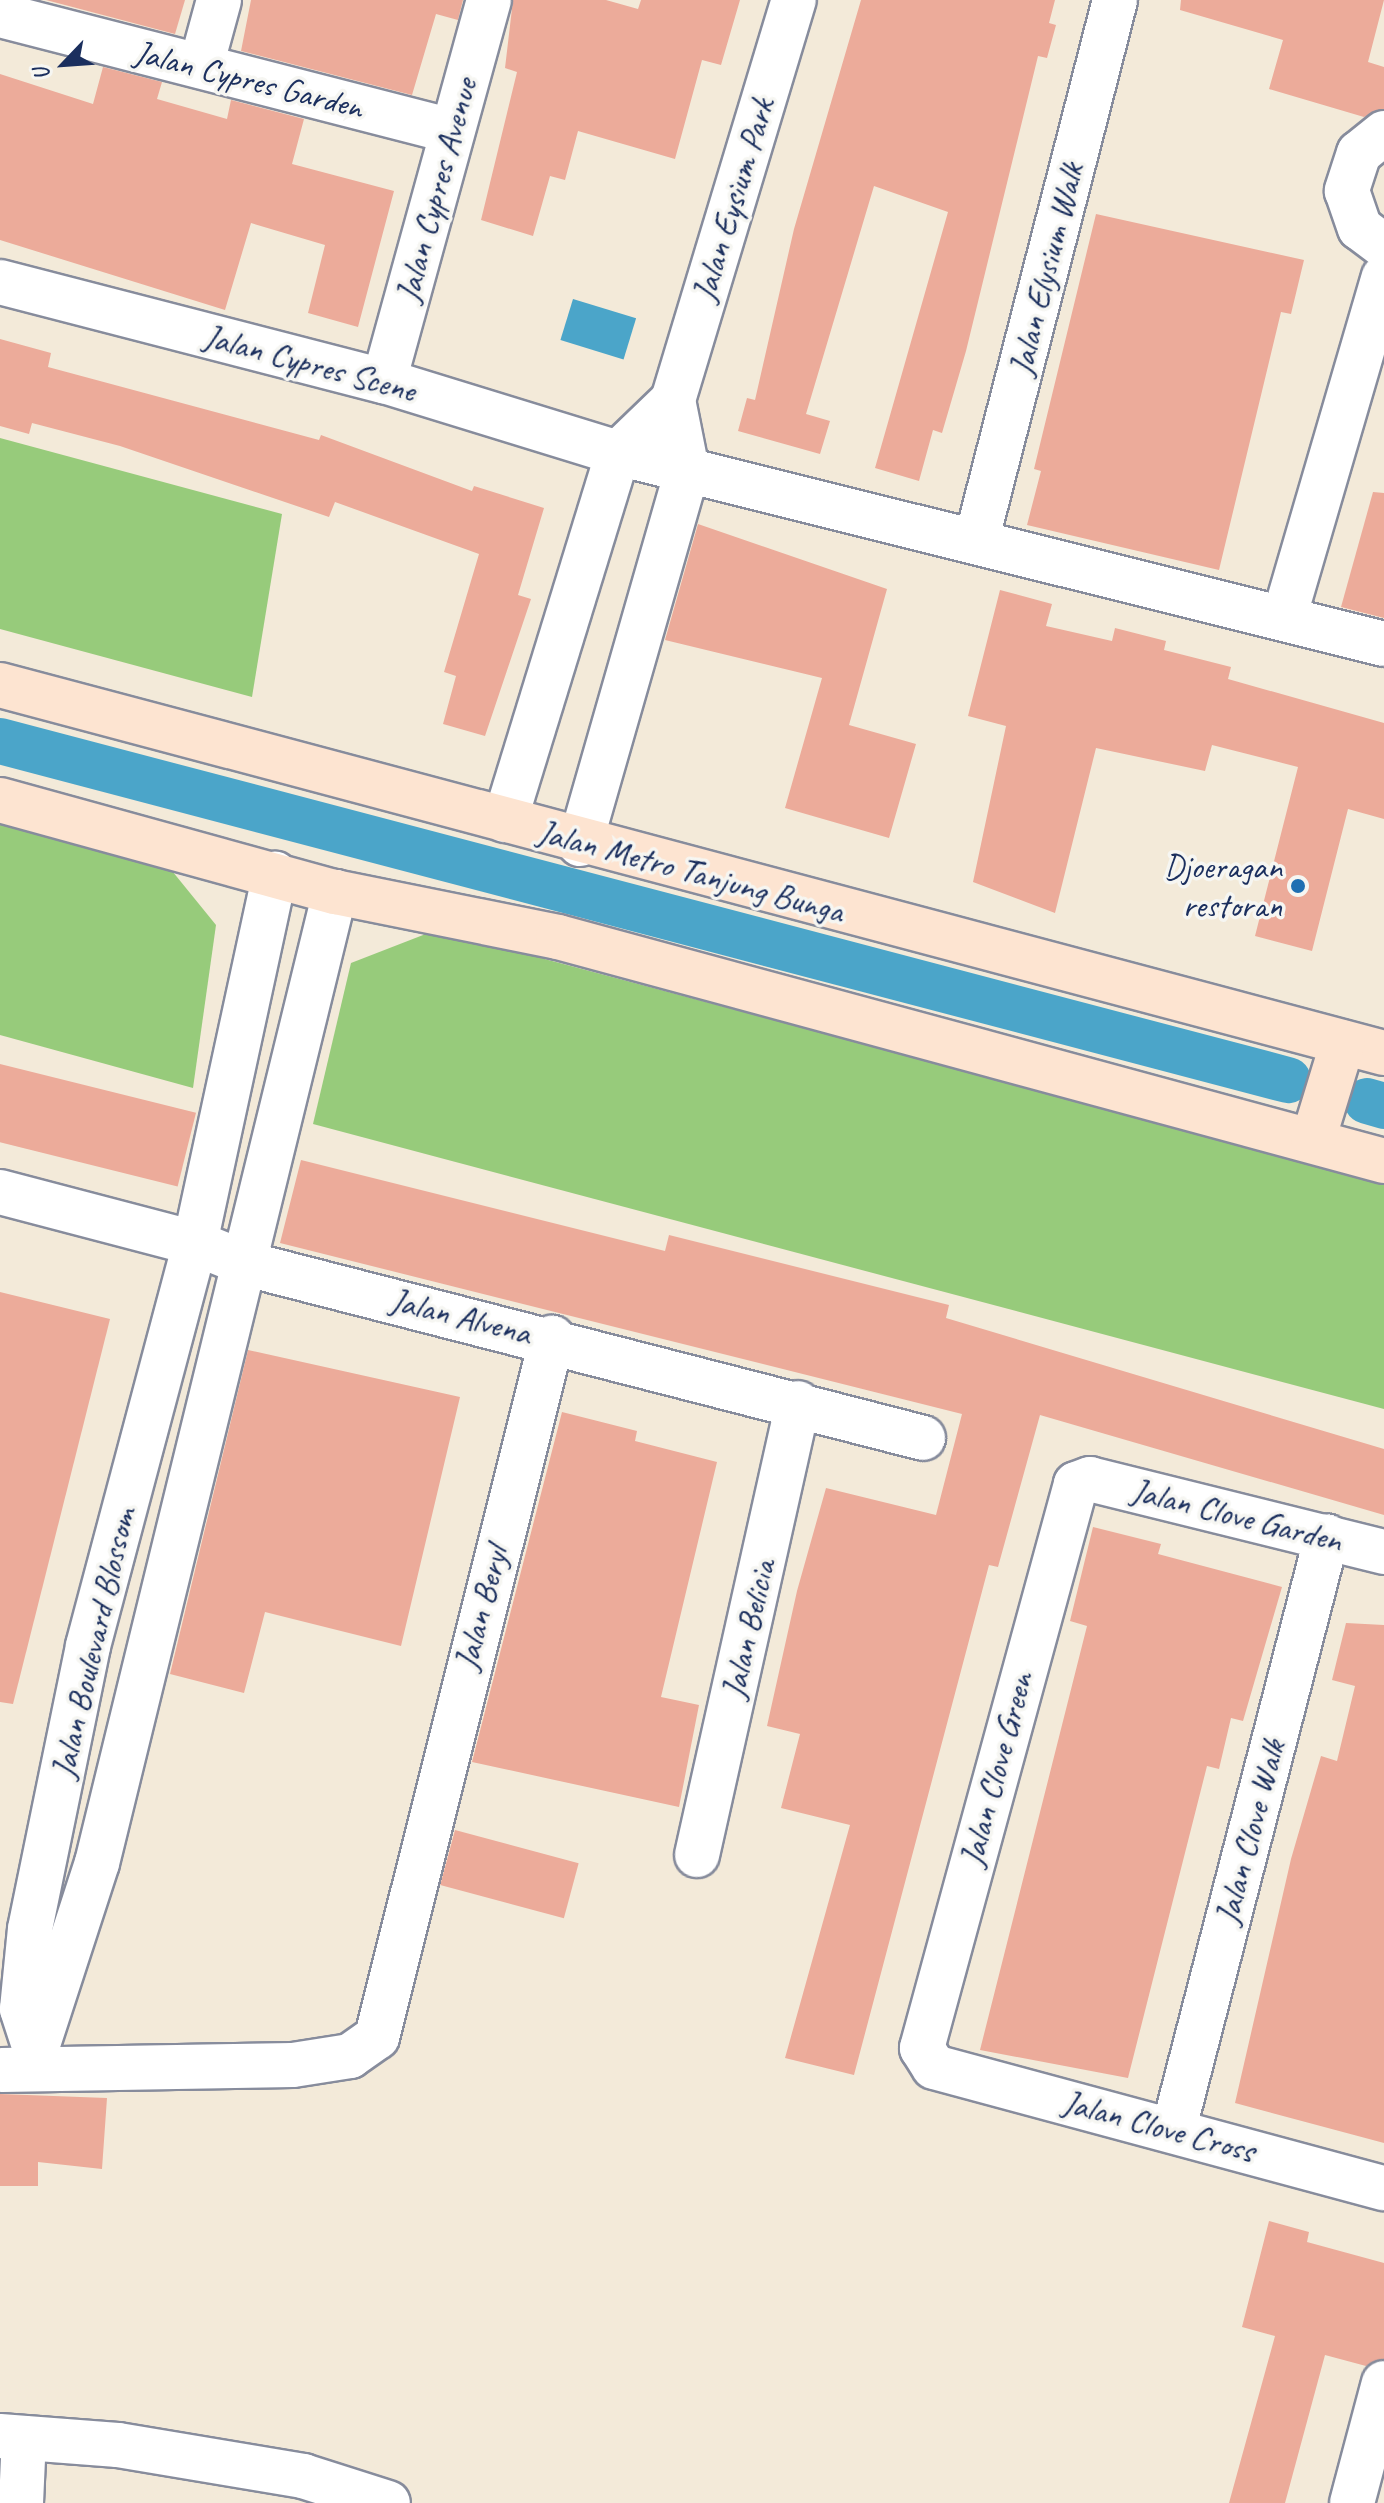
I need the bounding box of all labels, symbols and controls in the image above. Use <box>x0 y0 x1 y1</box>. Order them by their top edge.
north arrow <box>24 24 104 104</box>
street label: Jalan Cypres Garden <box>130 31 368 127</box>
text: U <box>27 63 57 85</box>
street label: Jalan Cypres Avenue <box>387 74 485 306</box>
street label: Jalan Eysium Park <box>683 94 783 306</box>
street label: Jalan Elysium Walk <box>1000 158 1092 380</box>
street label: Jalan Cypres Scene <box>200 315 420 411</box>
street label: Jalan Metro Tanjung Bunga <box>533 810 849 932</box>
place label: Djoeragan restoran <box>1164 846 1282 926</box>
marker: Djoeragan restoran <box>1289 877 1307 895</box>
street label: Jalan Alvena <box>387 1279 535 1353</box>
street label: Jalan Clove Garden <box>1127 1469 1347 1561</box>
street label: Jalan Boulevard Blossom <box>42 1504 144 1782</box>
street label: Jalan Beryl <box>445 1542 517 1674</box>
street label: Jalan Belicia <box>712 1555 784 1703</box>
street label: Jalan Clove Green <box>951 1668 1041 1870</box>
street label: Jalan Clove Walk <box>1206 1735 1294 1929</box>
street label: Jalan Clove Cross <box>1059 2081 1259 2171</box>

